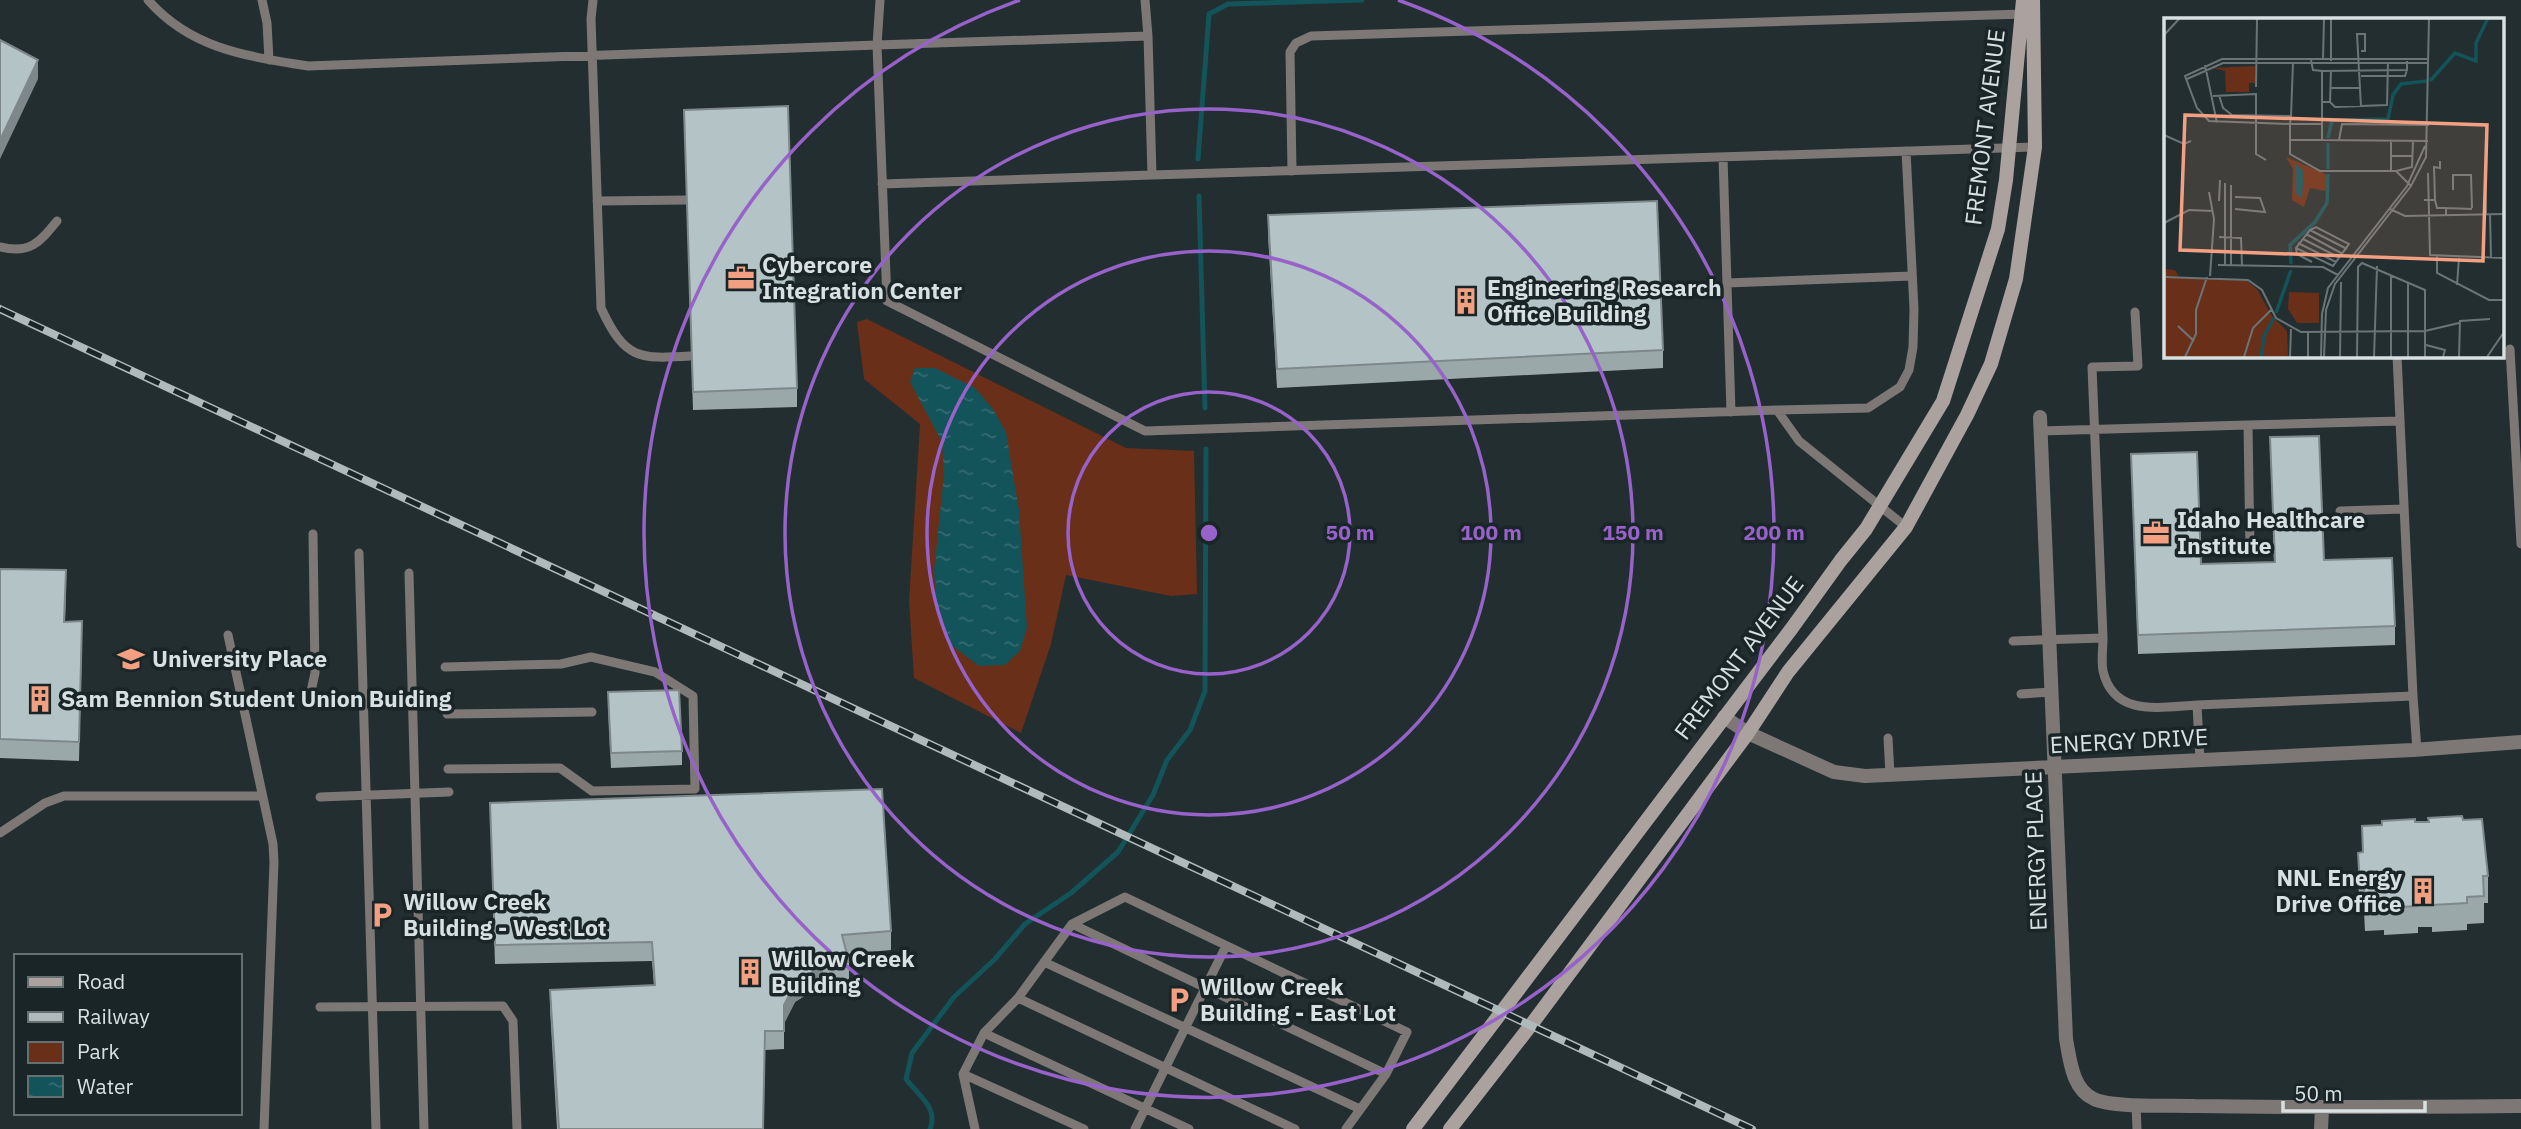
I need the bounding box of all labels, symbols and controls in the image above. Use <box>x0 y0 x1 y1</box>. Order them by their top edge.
inset map <box>2164 18 2504 357</box>
street label: FREMONT AVENUE <box>1957 27 2011 227</box>
place label: Cybercore Integration Center <box>762 249 962 305</box>
office icon: Cybercore Integration Center <box>726 263 756 293</box>
place label: Engineering Research Office Building <box>1487 272 1722 328</box>
building icon: Engineering Research Office Building <box>1451 286 1481 316</box>
place label: Idaho Healthcare Institute <box>2177 504 2365 560</box>
text: 50 m <box>1326 518 1374 546</box>
text: 100 m <box>1460 518 1522 546</box>
text: 150 m <box>1602 518 1664 546</box>
text: 200 m <box>1743 518 1805 546</box>
office icon: Idaho Healthcare Institute <box>2141 518 2171 548</box>
centre of rings <box>1197 521 1221 545</box>
street label: FREMONT AVENUE <box>1667 570 1810 745</box>
place label: University Place <box>152 643 327 673</box>
school or university icon: University Place <box>116 644 146 674</box>
place label: Sam Bennion Student Union Buiding <box>61 683 452 713</box>
building icon: Sam Bennion Student Union Buiding <box>25 684 55 714</box>
street label: ENERGY DRIVE <box>2049 721 2209 759</box>
street label: ENERGY PLACE <box>2017 771 2053 931</box>
place label: NNL Energy Drive Office <box>2275 862 2403 918</box>
building icon: NNL Energy Drive Office <box>2408 876 2438 906</box>
place label: Willow Creek Building - West Lot <box>403 886 607 942</box>
parking icon: Willow Creek Building - West Lot <box>367 900 397 930</box>
place label: Willow Creek Building <box>771 943 915 999</box>
legend <box>14 954 242 1115</box>
building icon: Willow Creek Building <box>735 957 765 987</box>
text: Road <box>77 967 125 995</box>
place label: Willow Creek Building - East Lot <box>1200 971 1396 1027</box>
parking icon: Willow Creek Building - East Lot <box>1164 985 1194 1015</box>
text: Railway <box>77 1002 150 1030</box>
text: Park <box>77 1037 120 1065</box>
scale bar <box>2283 1070 2425 1114</box>
text: Water <box>77 1072 134 1100</box>
text: 50 m <box>2294 1079 2343 1107</box>

